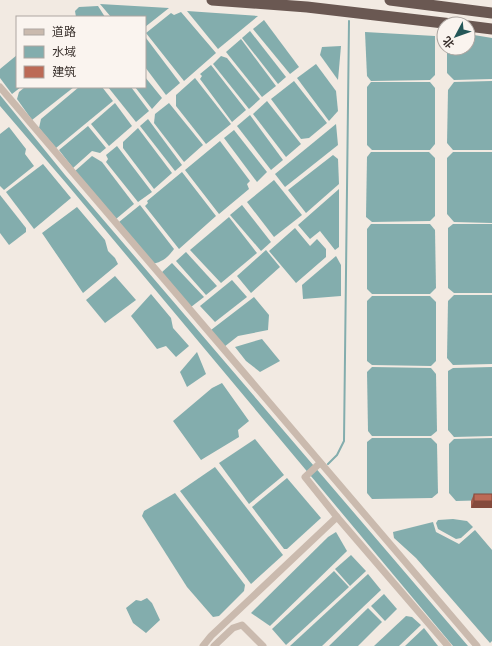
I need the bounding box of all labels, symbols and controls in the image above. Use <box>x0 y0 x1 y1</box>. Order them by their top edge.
legend <box>16 16 146 88</box>
north arrow <box>436 16 476 56</box>
text: 道路 <box>52 23 76 40</box>
text: 北 <box>439 34 457 52</box>
text: 水域 <box>52 43 76 60</box>
text: 建筑 <box>52 63 76 80</box>

